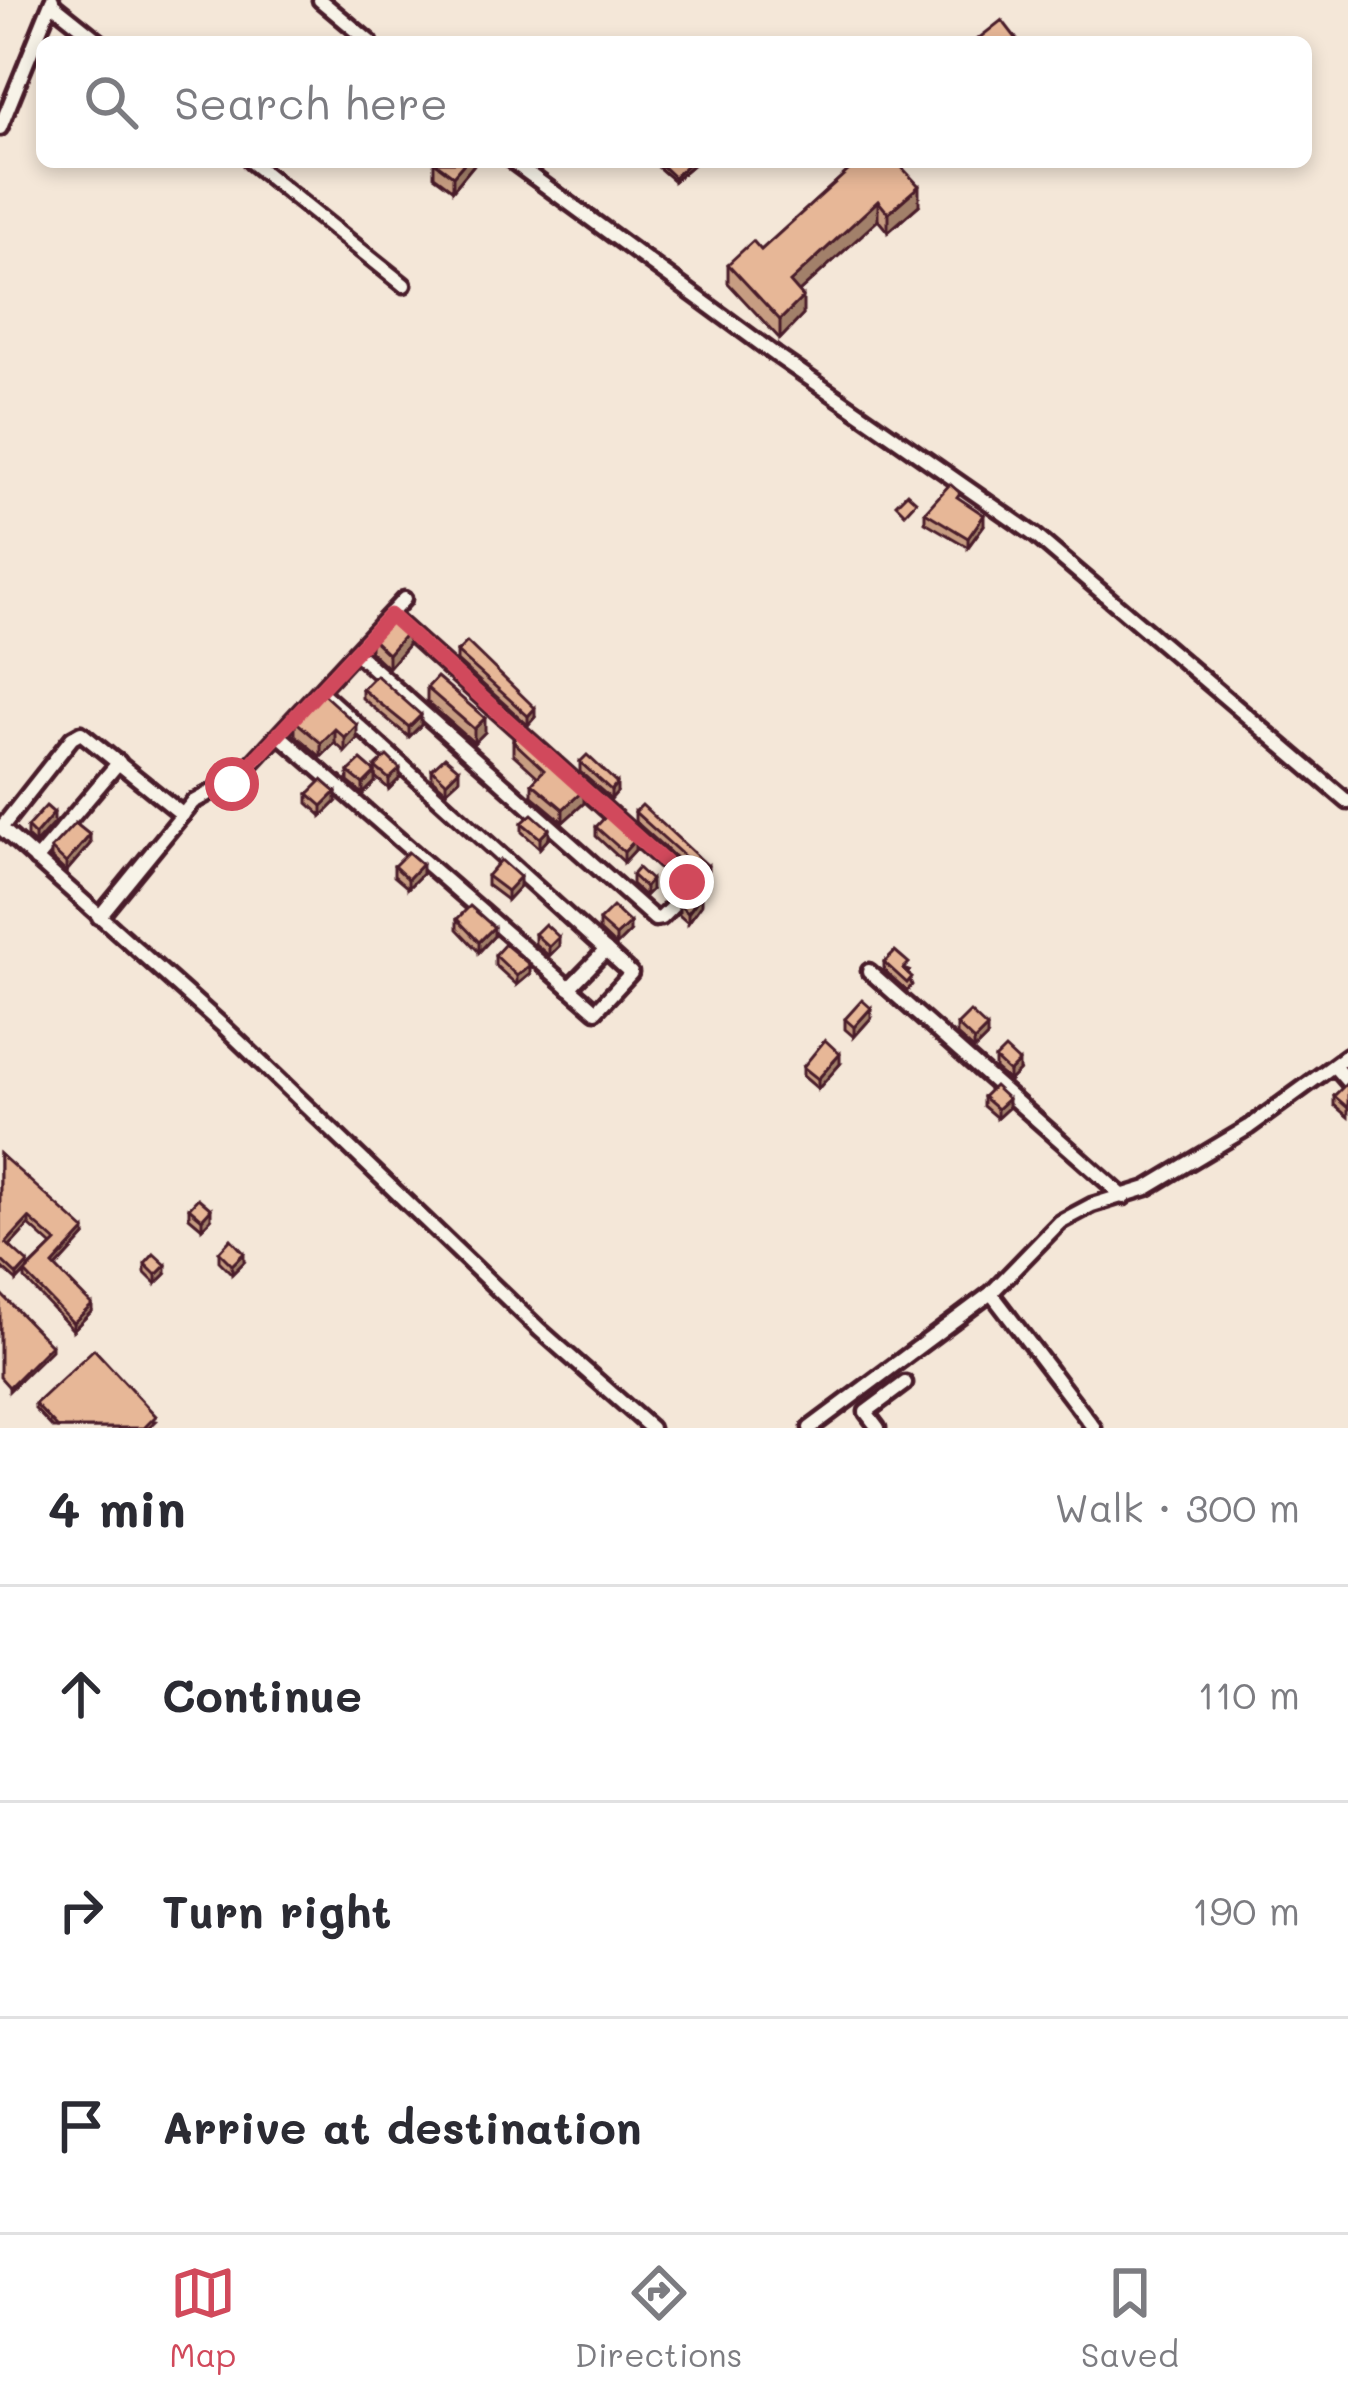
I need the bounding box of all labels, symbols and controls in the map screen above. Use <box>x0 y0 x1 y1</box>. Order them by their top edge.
search box <box>36 36 1312 168</box>
icon: search <box>78 69 144 135</box>
text: Search here <box>174 73 448 131</box>
route start <box>205 757 259 811</box>
route end <box>660 855 714 909</box>
text: 4 min <box>48 1473 186 1540</box>
text: Walk · 300 m <box>1054 1481 1300 1532</box>
icon: ahead <box>48 1661 114 1727</box>
text: Continue <box>162 1665 362 1723</box>
text: 110 m <box>1198 1668 1300 1719</box>
icon: right <box>48 1877 114 1943</box>
text: Turn right <box>162 1881 391 1939</box>
text: 190 m <box>1192 1884 1300 1935</box>
icon: arrive <box>48 2093 114 2159</box>
text: Arrive at destination <box>162 2097 642 2155</box>
tab: Map <box>169 2260 236 2375</box>
tab: Directions <box>575 2260 742 2375</box>
tab: Saved <box>1081 2260 1179 2375</box>

